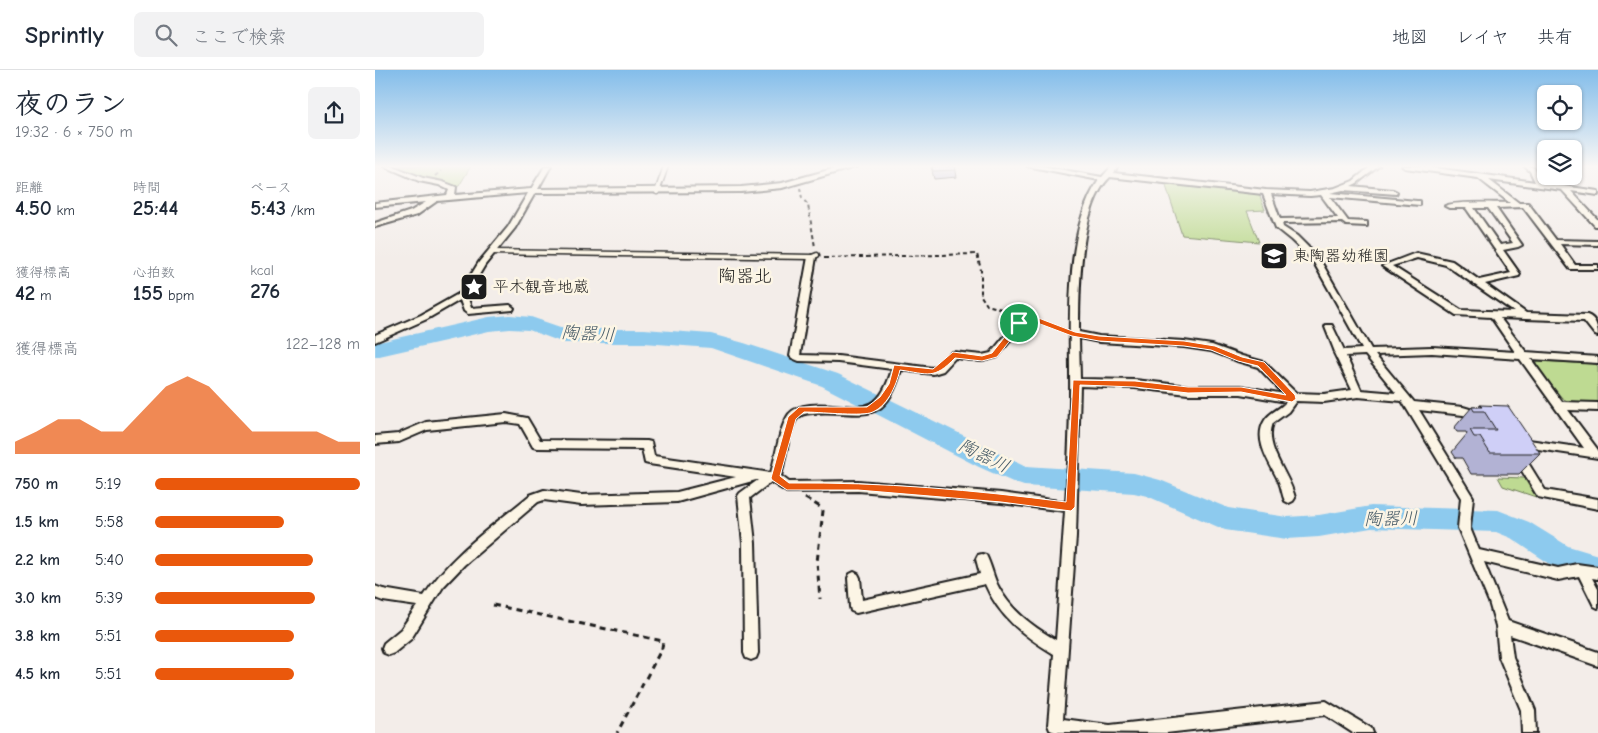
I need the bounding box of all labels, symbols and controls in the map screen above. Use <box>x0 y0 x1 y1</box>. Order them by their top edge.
search box <box>134 12 484 57</box>
text: Sprintly <box>25 21 104 49</box>
icon: search <box>152 21 180 49</box>
text: ここで検索 <box>192 26 287 48</box>
text: 地図 <box>1392 27 1428 48</box>
text: レイヤ <box>1456 27 1509 48</box>
text: 共有 <box>1537 27 1573 48</box>
map controls <box>1537 85 1582 185</box>
button: locate <box>1537 85 1582 130</box>
button: share <box>308 87 360 139</box>
text: 夜のラン <box>15 88 127 120</box>
text: 19:32 · 6 × 750 m <box>15 123 133 141</box>
button: layers <box>1537 140 1582 185</box>
text: 距離 <box>15 179 43 196</box>
text: 時間 <box>133 179 161 196</box>
text: ペース <box>250 179 292 196</box>
text: 4.50 <box>15 196 52 220</box>
text: 25:44 <box>133 196 178 220</box>
text: 5:43 <box>250 196 286 220</box>
text: km <box>52 202 75 219</box>
text: /km <box>286 202 315 219</box>
school or university icon: 東陶器幼稚園 <box>1259 241 1289 271</box>
place label: 東陶器幼稚園 <box>1293 247 1389 265</box>
text: kcal <box>250 262 274 279</box>
text: 獲得標高 <box>15 264 71 281</box>
text: 心拍数 <box>133 264 175 281</box>
district label: 陶器北 <box>718 266 772 287</box>
place icon: 平木観音地蔵 <box>459 272 489 302</box>
place label: 平木観音地蔵 <box>493 278 589 296</box>
text: 276 <box>250 279 280 303</box>
text: 42 <box>15 281 35 305</box>
text: 155 <box>133 281 163 305</box>
text: m <box>35 287 52 304</box>
text: bpm <box>163 287 194 304</box>
pin <box>998 302 1040 344</box>
icon: arrive <box>1005 309 1033 337</box>
water label: 陶器川 <box>560 322 616 346</box>
text: 122–128 m <box>286 335 360 353</box>
text: 獲得標高 <box>15 340 79 358</box>
water label: 陶器川 <box>955 435 1013 477</box>
text: 750 m <box>15 475 58 493</box>
text: 5:19 <box>95 475 121 493</box>
water label: 陶器川 <box>1364 508 1418 530</box>
text: 1.5 km <box>15 513 59 531</box>
text: 5:58 <box>95 513 123 531</box>
text: 2.2 km <box>15 551 60 569</box>
text: 5:40 <box>95 551 124 569</box>
text: 3.0 km <box>15 589 61 607</box>
text: 5:39 <box>95 589 123 607</box>
text: 3.8 km <box>15 627 60 645</box>
text: 5:51 <box>95 627 122 645</box>
text: 4.5 km <box>15 665 60 683</box>
text: 5:51 <box>95 665 122 683</box>

